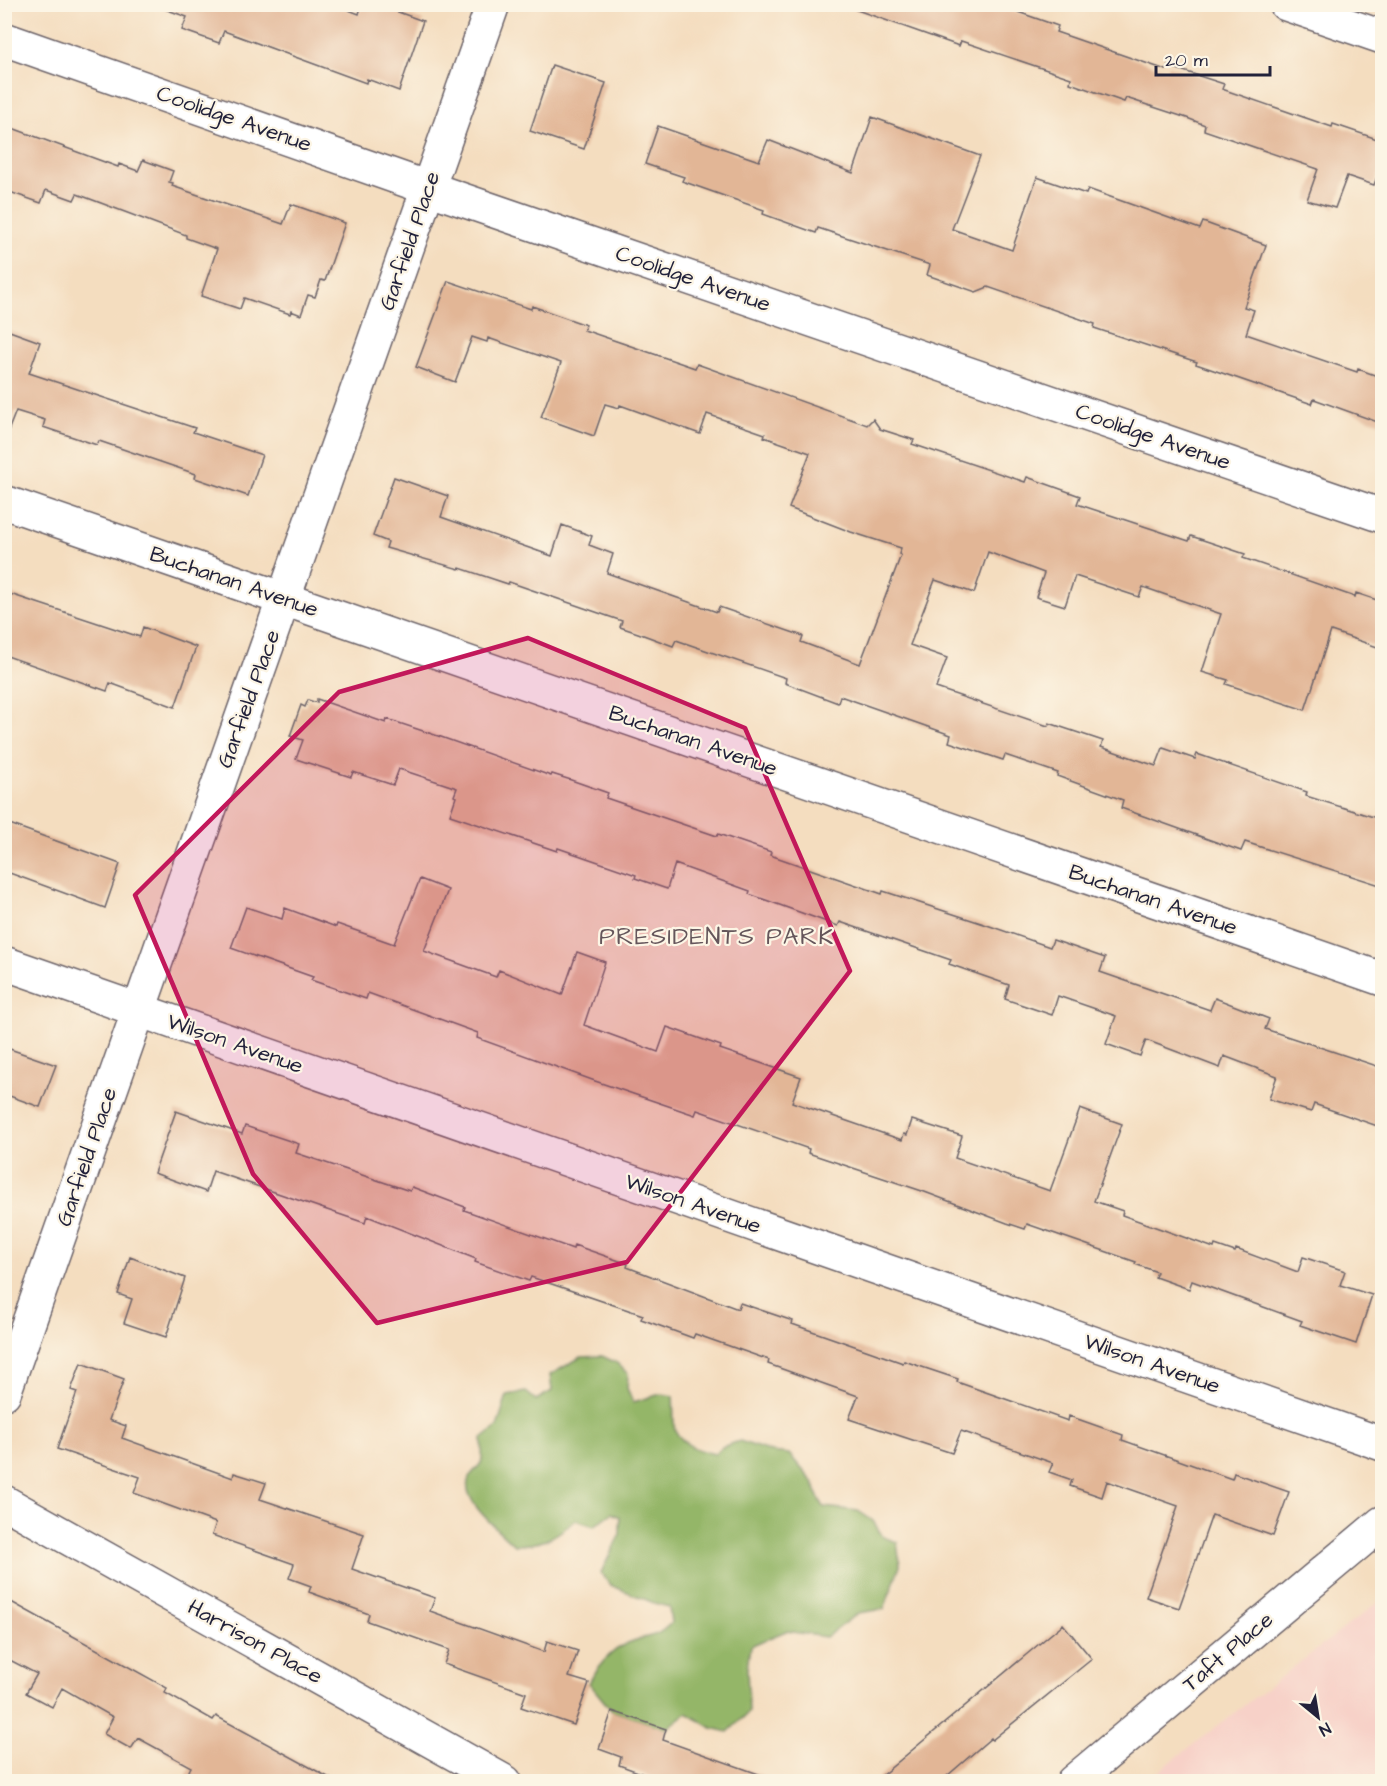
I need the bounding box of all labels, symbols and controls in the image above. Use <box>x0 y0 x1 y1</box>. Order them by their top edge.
scale bar <box>1156 39 1270 77</box>
text: 20 m <box>1165 48 1208 73</box>
street label: Coolidge Avenue <box>152 78 316 161</box>
street label: Garfield Place <box>372 167 448 315</box>
street label: Coolidge Avenue <box>611 238 775 321</box>
street label: Coolidge Avenue <box>1071 396 1235 479</box>
street label: Buchanan Avenue <box>146 539 322 625</box>
street label: Garfield Place <box>210 626 288 772</box>
street label: Buchanan Avenue <box>605 698 781 784</box>
street label: Buchanan Avenue <box>1065 857 1241 943</box>
district label: PRESIDENTS PARK <box>599 920 835 954</box>
street label: Wilson Avenue <box>163 1006 307 1082</box>
street label: Garfield Place <box>49 1083 125 1231</box>
street label: Wilson Avenue <box>621 1166 765 1242</box>
street label: Wilson Avenue <box>1080 1326 1224 1402</box>
street label: Harrison Place <box>182 1592 328 1692</box>
street label: Taft Place <box>1176 1605 1280 1699</box>
north arrow <box>1288 1687 1348 1747</box>
text: N <box>1315 1717 1335 1741</box>

